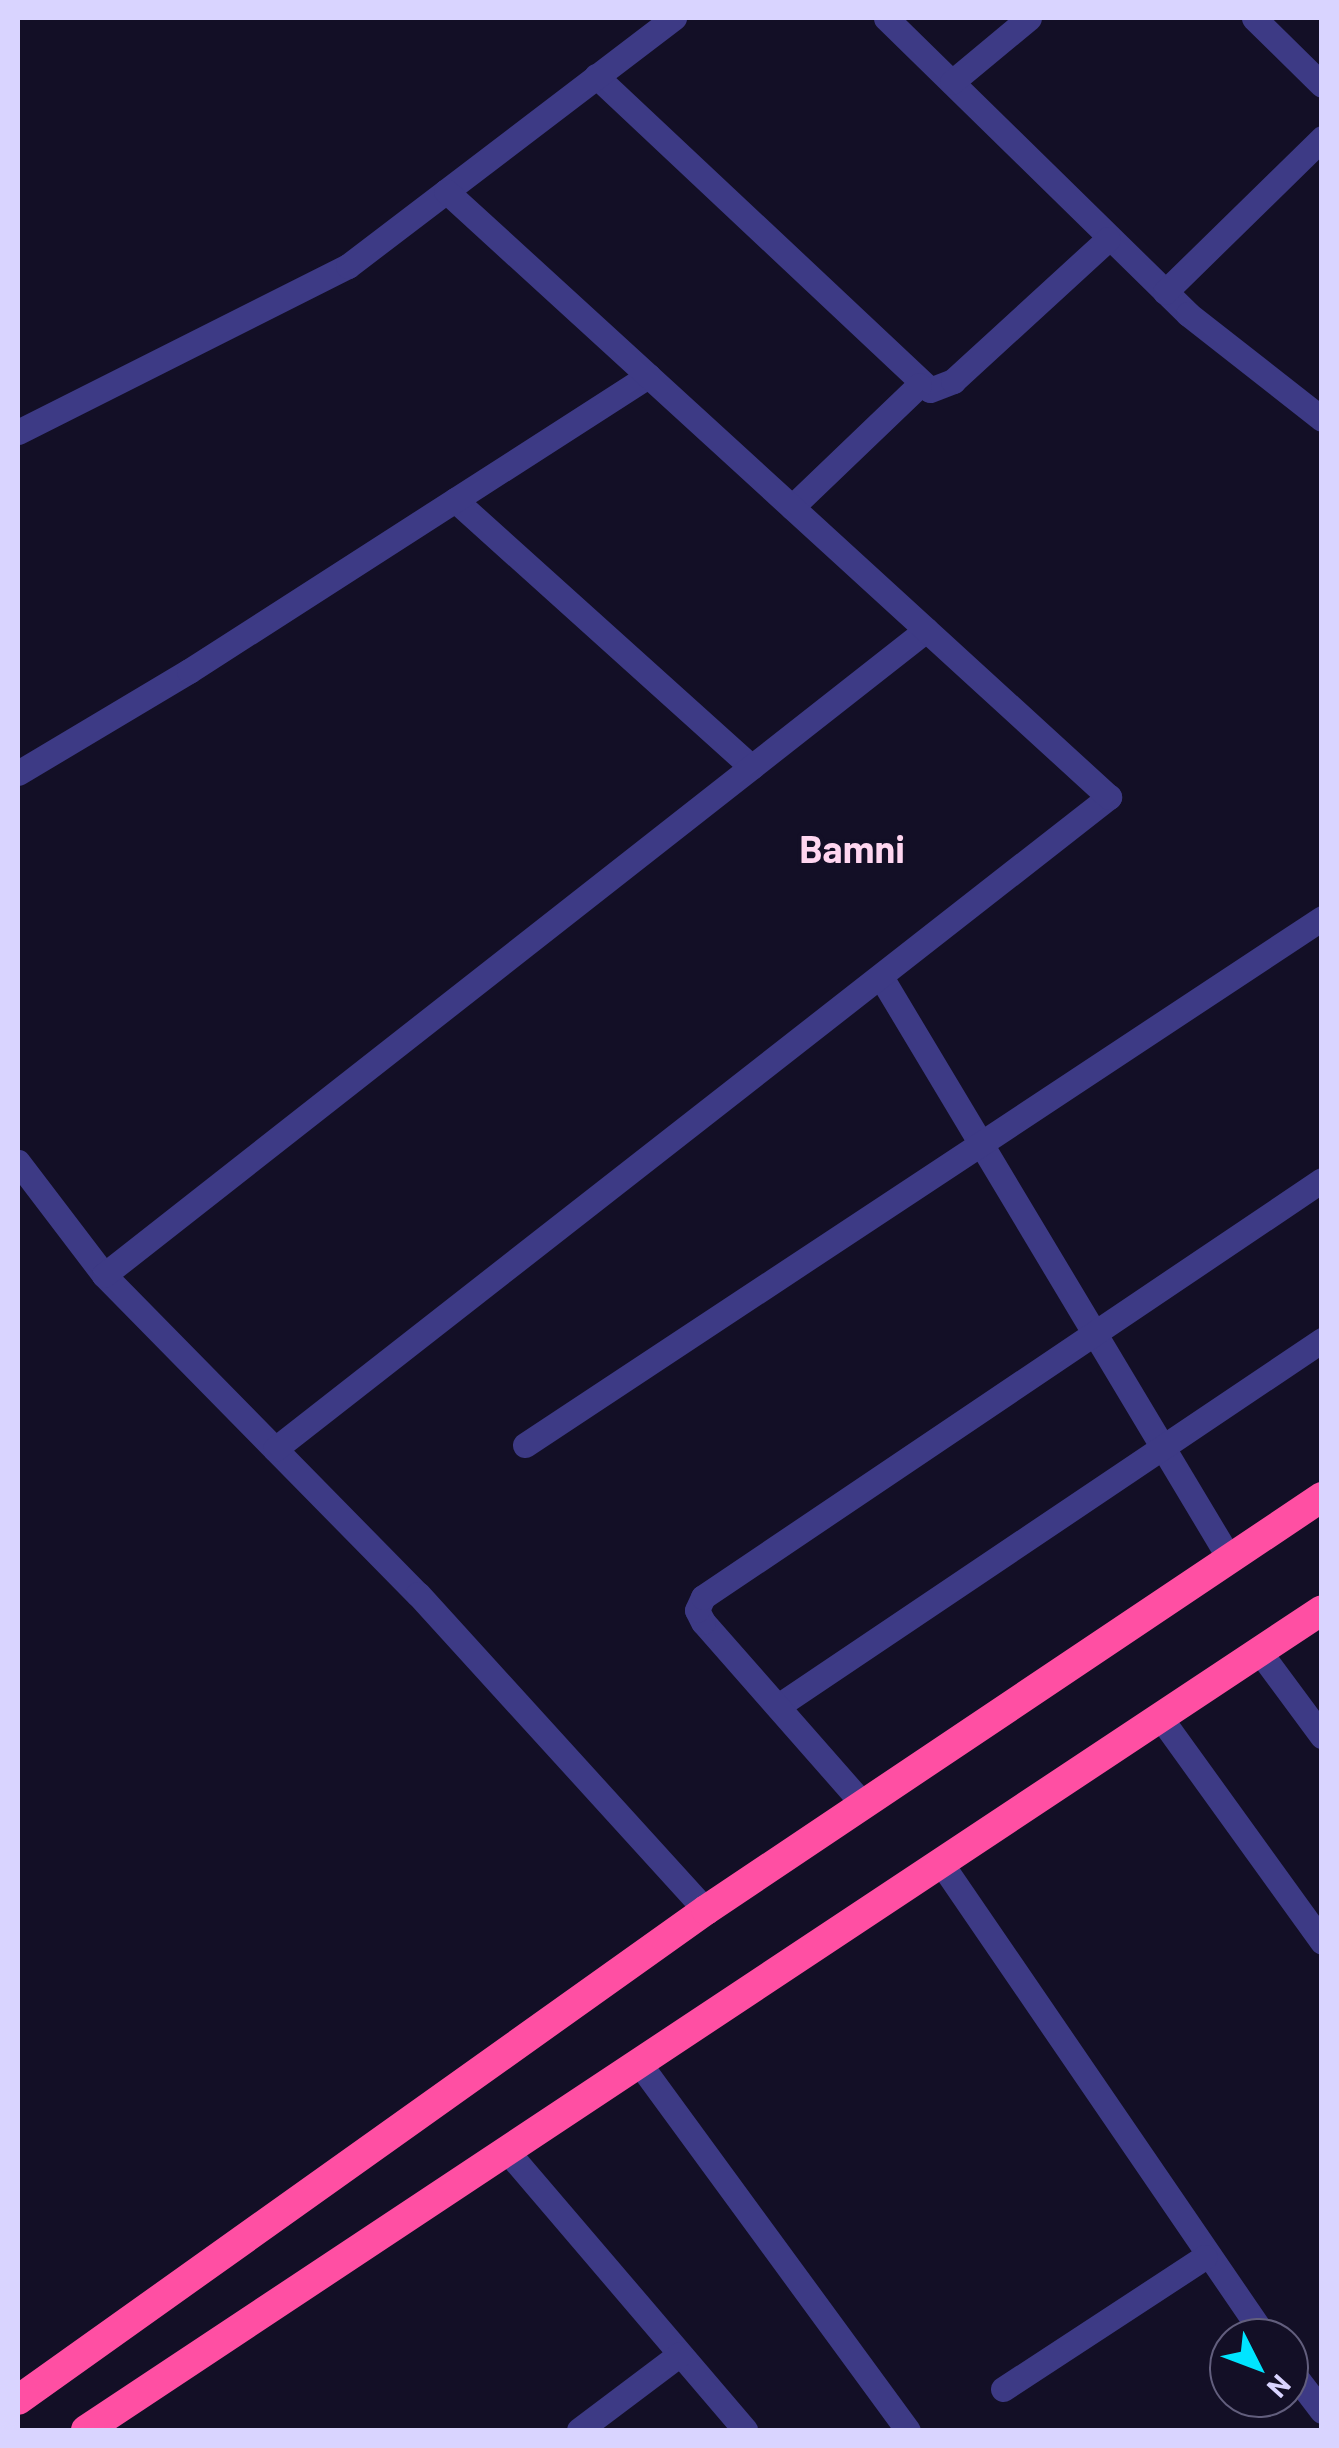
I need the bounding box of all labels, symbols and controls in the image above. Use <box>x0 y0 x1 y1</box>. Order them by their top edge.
district label: Bamni <box>799 826 905 872</box>
north arrow <box>1209 2318 1309 2418</box>
text: N <box>1261 2368 1299 2405</box>

